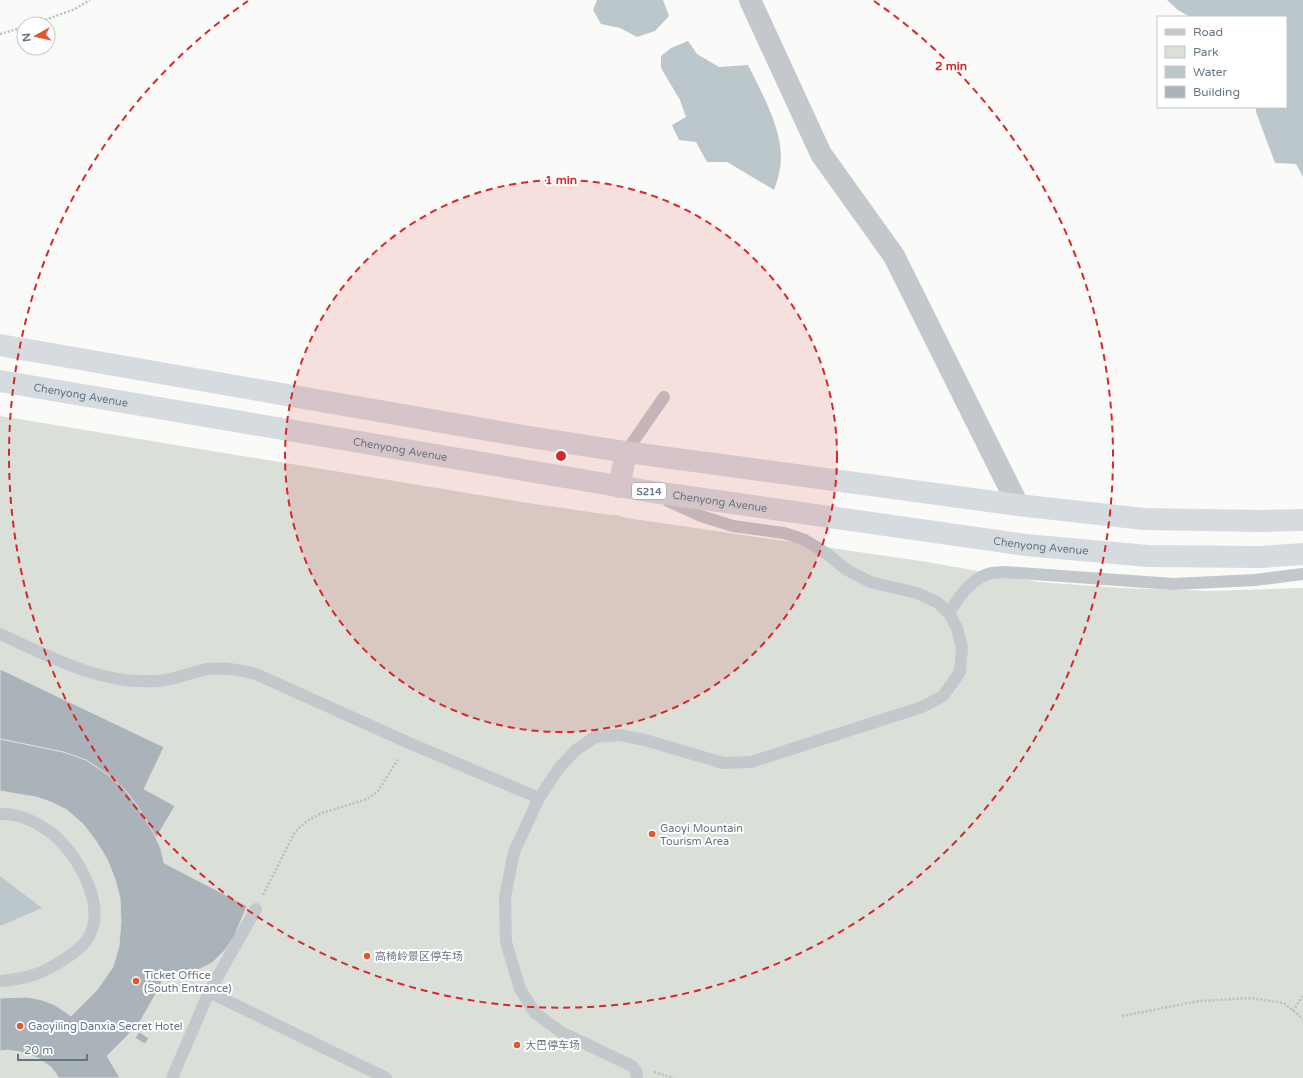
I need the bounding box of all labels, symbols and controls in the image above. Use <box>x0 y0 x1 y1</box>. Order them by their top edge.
north arrow <box>16 16 56 56</box>
legend <box>1157 16 1287 108</box>
text: Road <box>1193 25 1223 39</box>
text: N <box>20 32 34 43</box>
text: Park <box>1193 45 1219 59</box>
text: 2 min <box>935 59 967 73</box>
text: Water <box>1193 65 1228 79</box>
text: Building <box>1193 85 1240 99</box>
text: 1 min <box>545 173 577 187</box>
street label: Chenyong Avenue <box>32 381 129 410</box>
street label: Chenyong Avenue <box>352 435 448 464</box>
centre of rings <box>554 449 568 463</box>
road number: S214 <box>632 483 666 499</box>
street label: Chenyong Avenue <box>672 489 768 515</box>
street label: Chenyong Avenue <box>992 534 1089 558</box>
place label: Gaoyi Mountain Tourism Area <box>660 822 743 848</box>
marker: Gaoyi Mountain Tourism Area <box>647 829 657 839</box>
place label: 高椅岭景区停车场 <box>375 950 463 963</box>
marker: 高椅岭景区停车场 <box>362 951 372 961</box>
place label: Ticket Office (South Entrance) <box>144 969 231 995</box>
marker: Ticket Office (South Entrance) <box>131 976 141 986</box>
place label: Gaoyiling Danxia Secret Hotel <box>28 1020 183 1033</box>
marker: Gaoyiling Danxia Secret Hotel <box>15 1021 25 1031</box>
scale bar <box>18 1036 87 1062</box>
place label: 大巴停车场 <box>525 1039 580 1052</box>
marker: 大巴停车场 <box>512 1040 522 1050</box>
text: 20 m <box>24 1043 53 1057</box>

